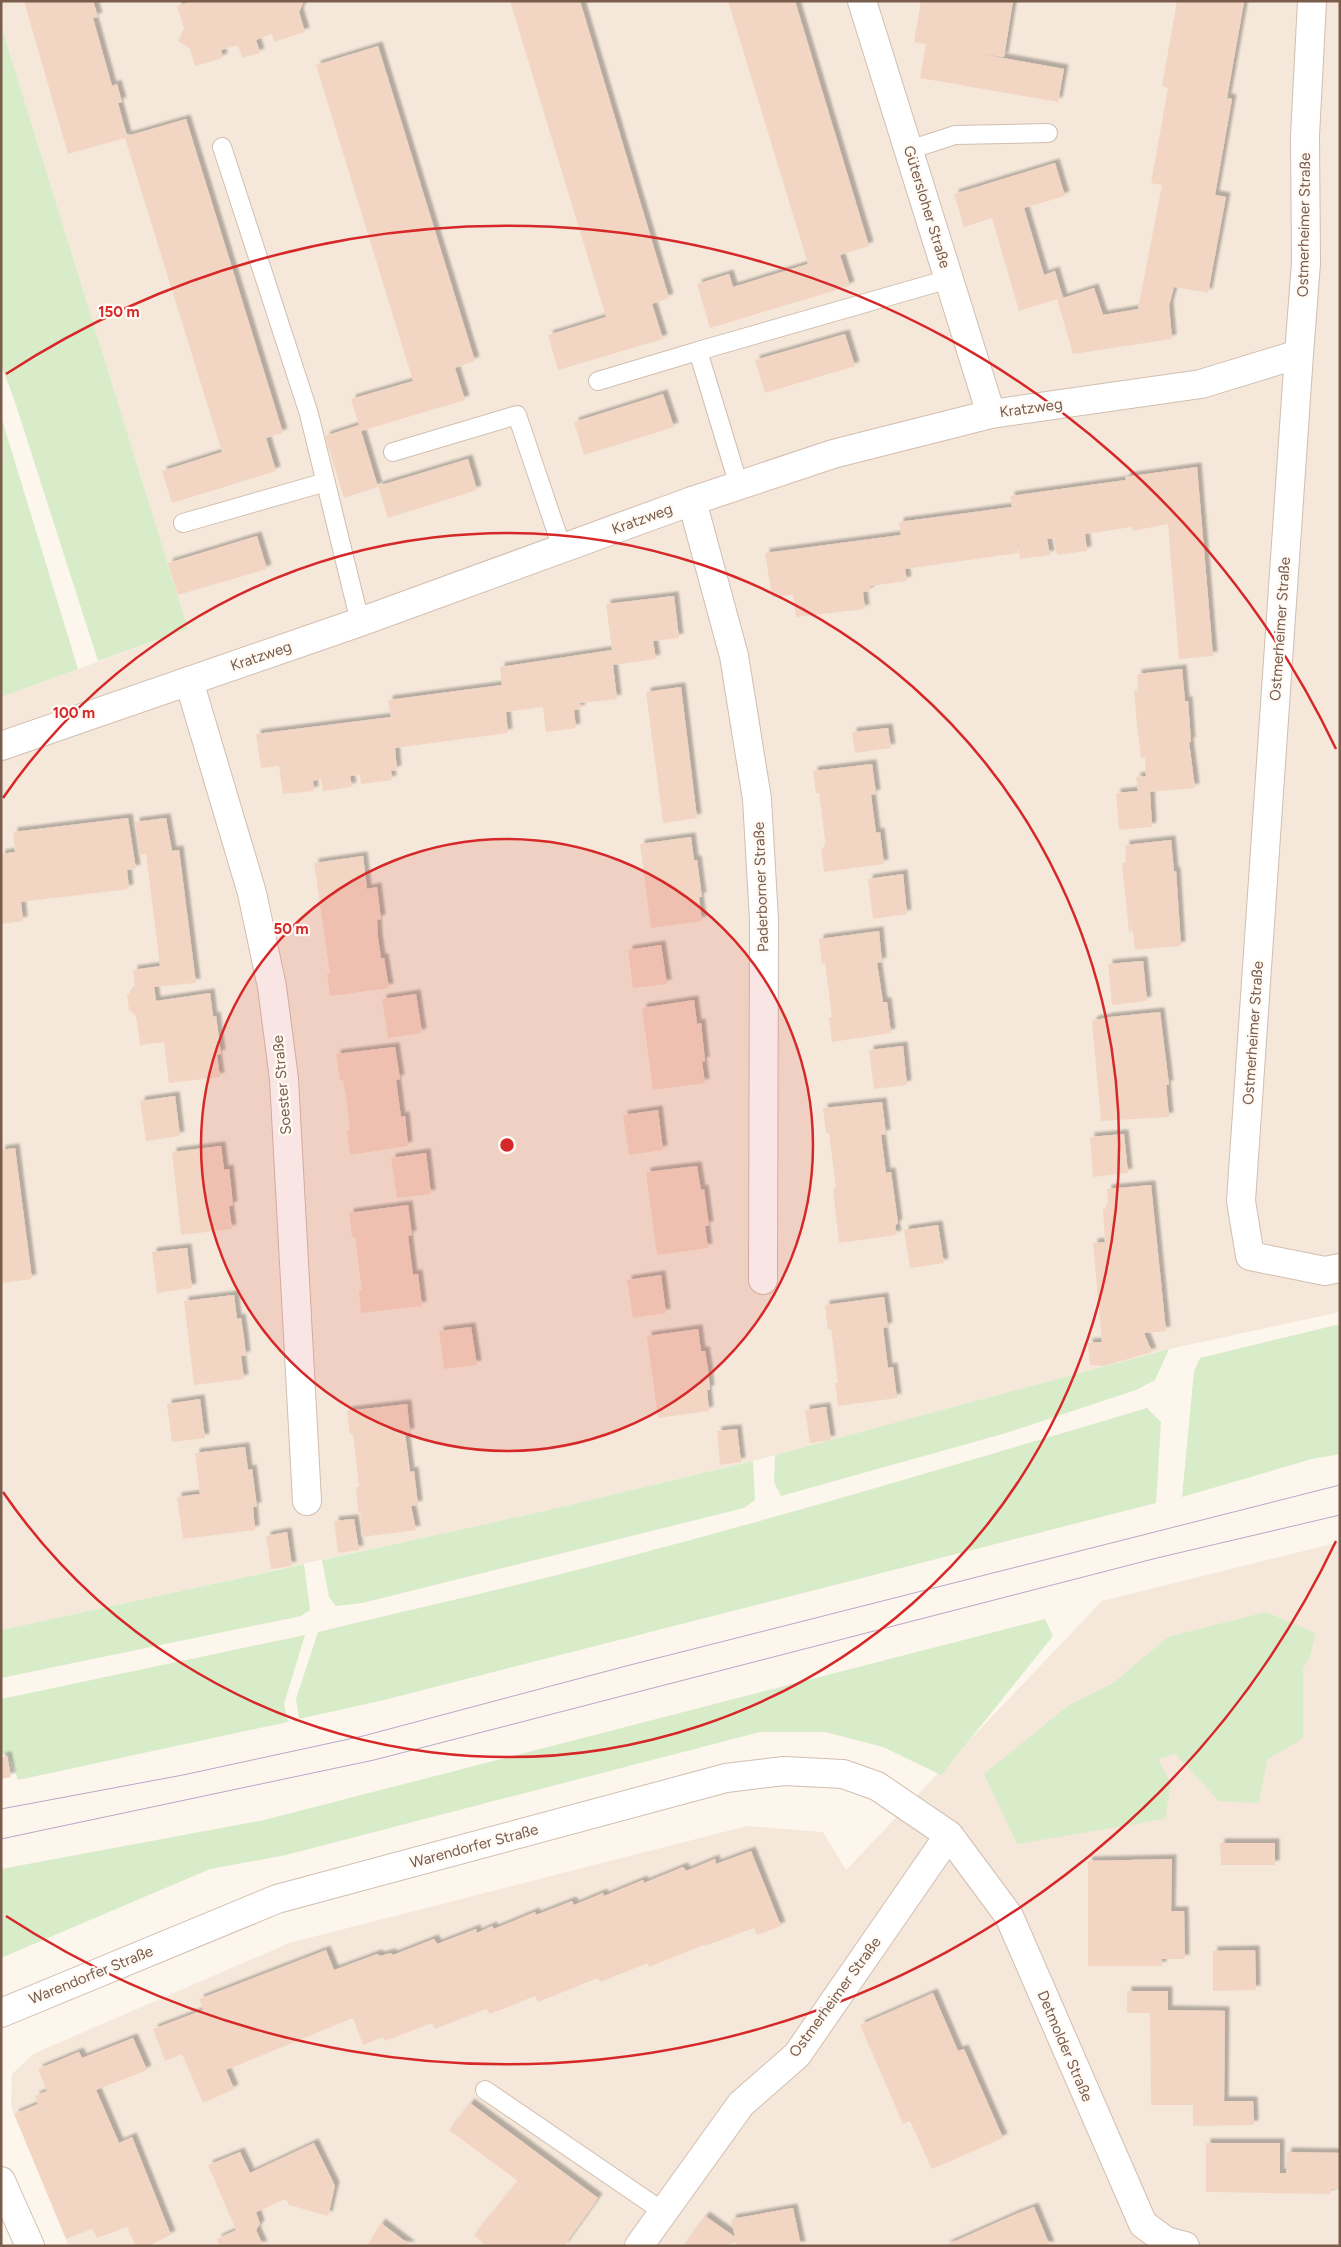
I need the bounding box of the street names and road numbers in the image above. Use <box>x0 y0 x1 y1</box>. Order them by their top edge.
street label: Gütersloher Straße <box>900 144 954 270</box>
street label: Ostmerheimer Straße <box>1294 153 1314 297</box>
street label: Kratzweg <box>998 395 1064 421</box>
street label: Kratzweg <box>609 500 675 538</box>
street label: Ostmerheimer Straße <box>1266 556 1294 702</box>
street label: Kratzweg <box>228 637 294 675</box>
street label: Paderborner Straße <box>750 822 772 952</box>
street label: Ostmerheimer Straße <box>1239 960 1267 1106</box>
street label: Soester Straße <box>269 1034 295 1136</box>
street label: Warendorfer Straße <box>408 1820 540 1872</box>
street label: Ostmerheimer Straße <box>785 1933 885 2061</box>
street label: Warendorfer Straße <box>26 1942 156 2008</box>
street label: Detmolder Straße <box>1033 1988 1097 2104</box>

